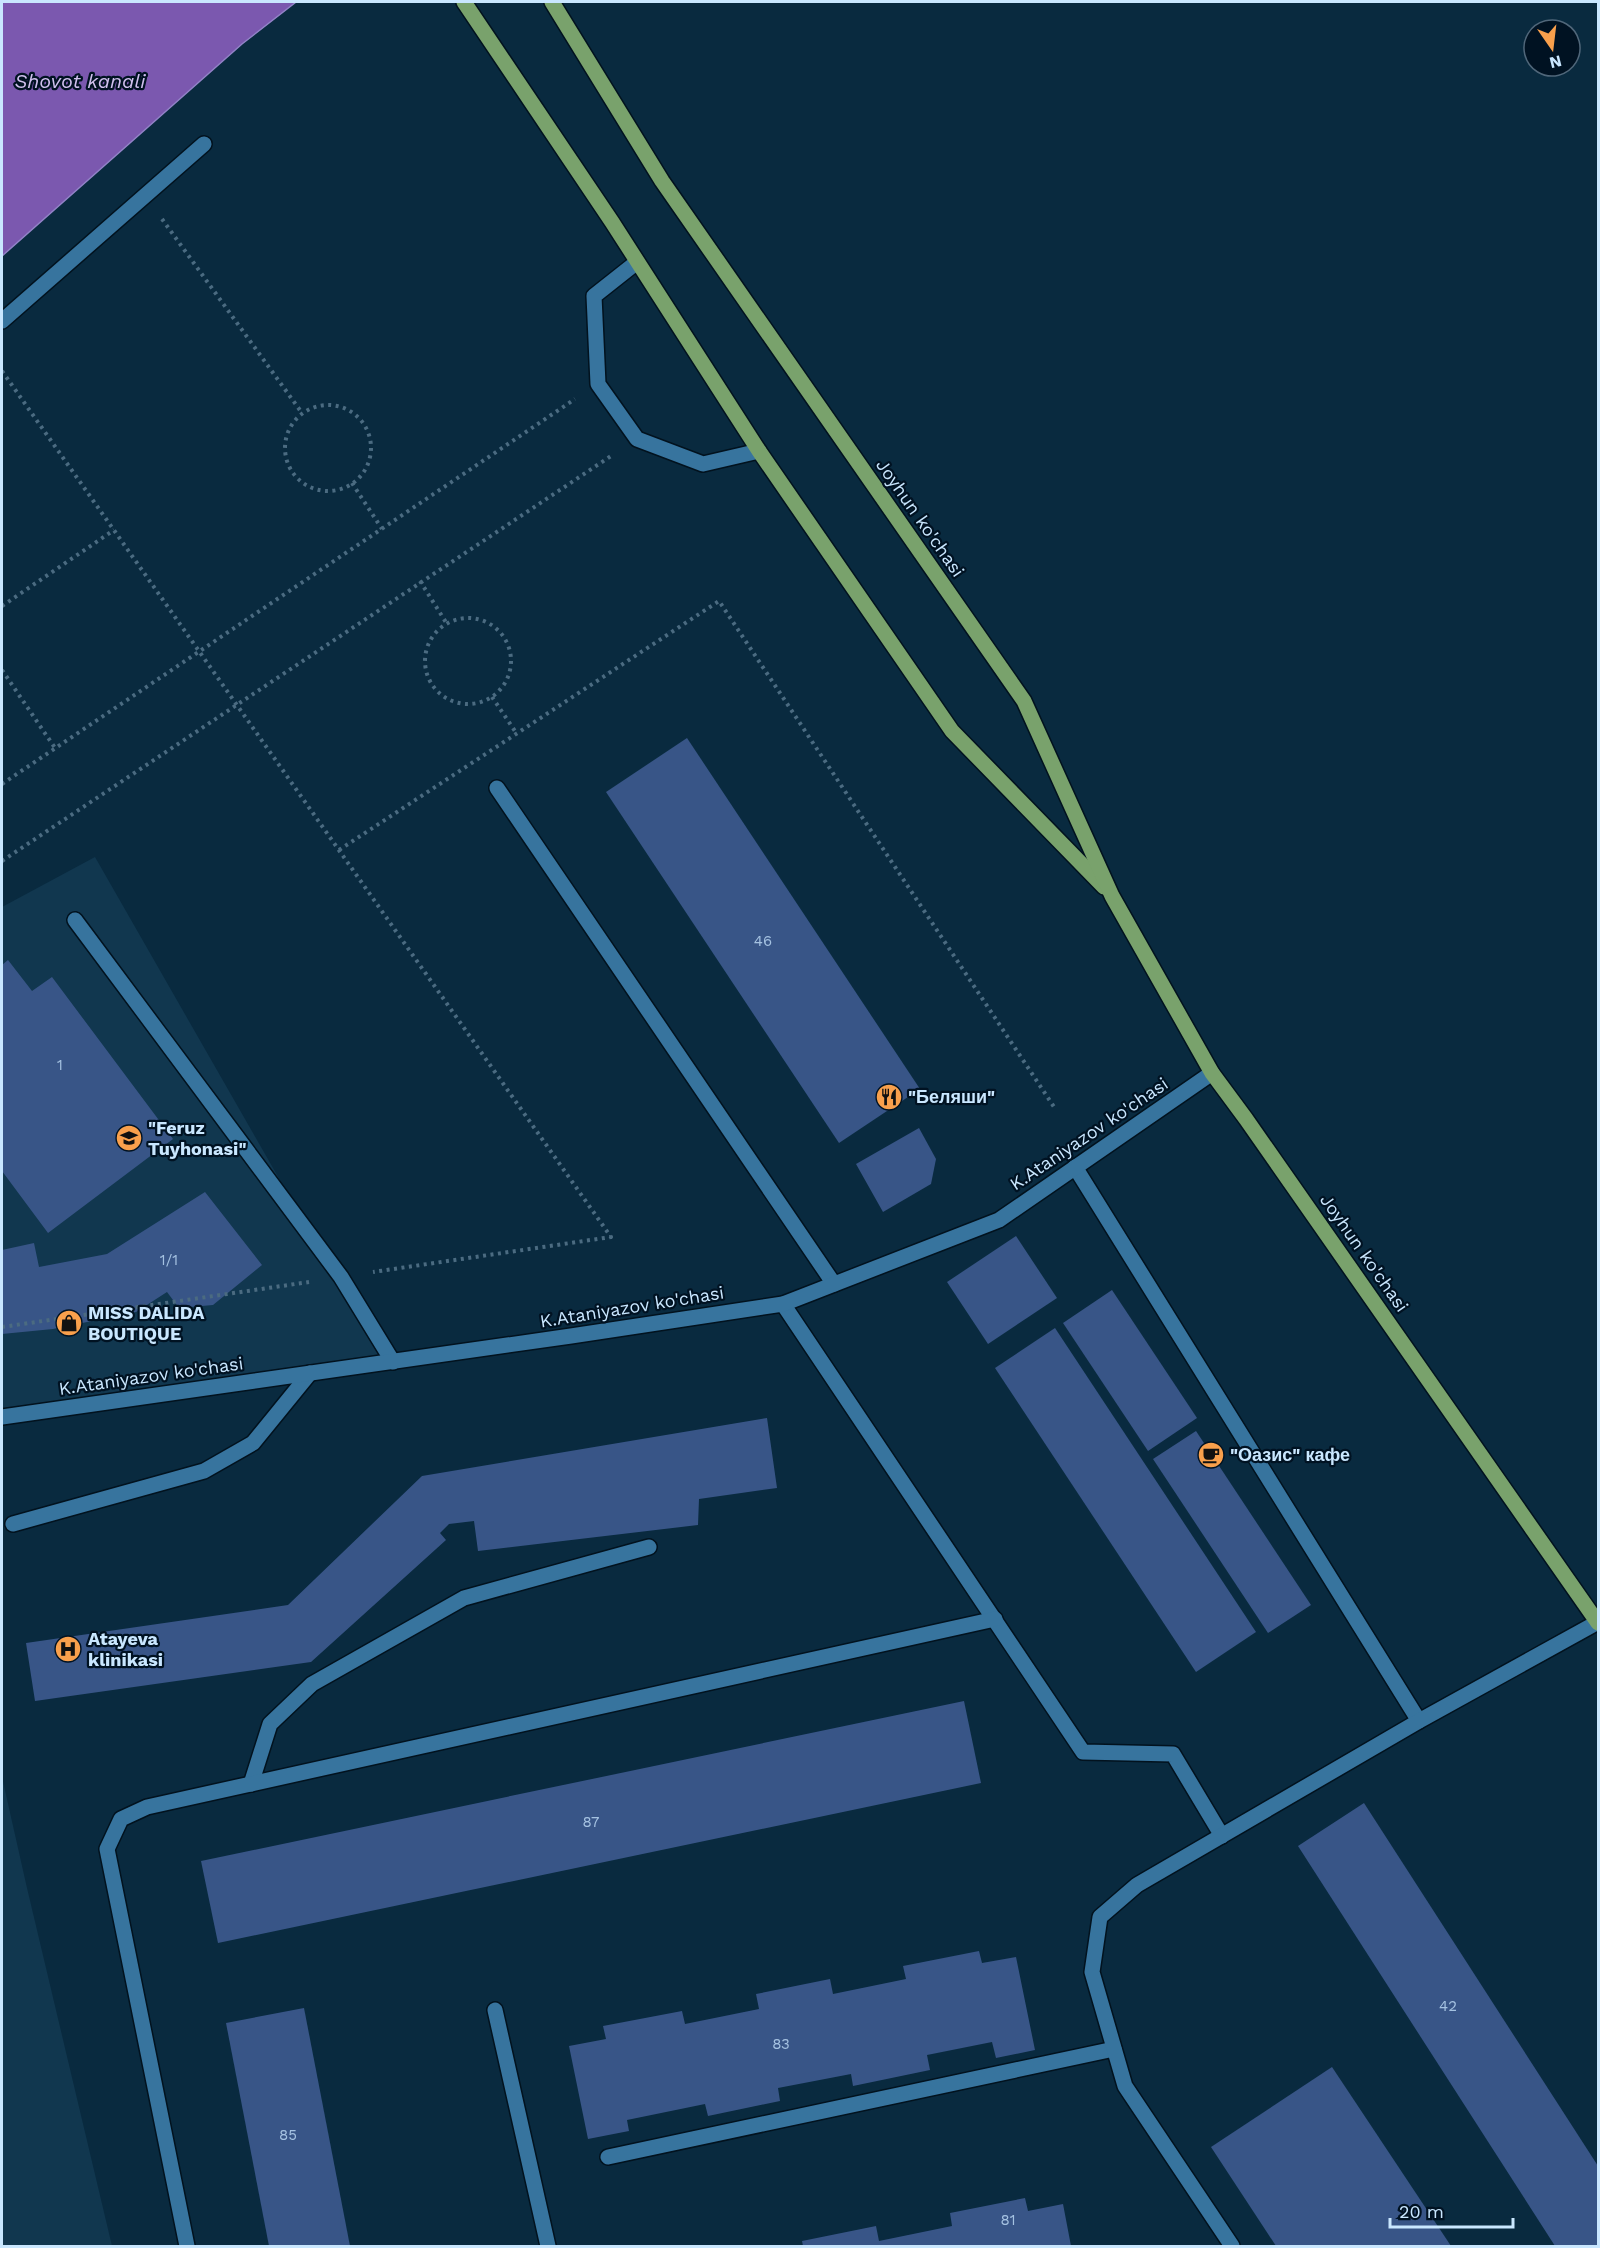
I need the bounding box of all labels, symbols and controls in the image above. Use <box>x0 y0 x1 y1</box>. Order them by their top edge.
north arrow <box>1522 18 1582 78</box>
text: N <box>1547 51 1564 73</box>
water label: Shovot kanali <box>15 69 146 93</box>
street label: Joyhun ko'chasi <box>872 455 969 581</box>
house number: 46 <box>754 932 772 950</box>
house number: 1 <box>57 1056 63 1074</box>
street label: K.Ataniyazov ko'chasi <box>1006 1073 1172 1194</box>
restaurant icon: "Беляши" <box>874 1082 904 1112</box>
place label: "Беляши" <box>908 1086 995 1107</box>
place label: "Feruz Tuyhonasi" <box>148 1117 247 1159</box>
school or university icon: "Feruz Tuyhonasi" <box>114 1123 144 1153</box>
street label: Joyhun ko'chasi <box>1316 1190 1413 1316</box>
house number: 1/1 <box>160 1251 178 1269</box>
street label: K.Ataniyazov ko'chasi <box>538 1282 725 1331</box>
place label: MISS DALIDA BOUTIQUE <box>88 1302 205 1344</box>
shop icon: MISS DALIDA BOUTIQUE <box>54 1308 84 1338</box>
street label: K.Ataniyazov ko'chasi <box>57 1352 245 1399</box>
cafe icon: "Оазис" кафе <box>1196 1440 1226 1470</box>
place label: "Оазис" кафе <box>1230 1444 1350 1465</box>
place label: Atayeva klinikasi <box>88 1628 163 1670</box>
hospital icon: Atayeva klinikasi <box>53 1634 83 1664</box>
house number: 87 <box>582 1813 600 1831</box>
house number: 42 <box>1439 1997 1457 2015</box>
house number: 83 <box>772 2035 790 2053</box>
house number: 85 <box>279 2126 297 2144</box>
scale bar <box>1390 2191 1513 2229</box>
text: 20 m <box>1399 2201 1444 2222</box>
house number: 81 <box>1000 2211 1016 2229</box>

